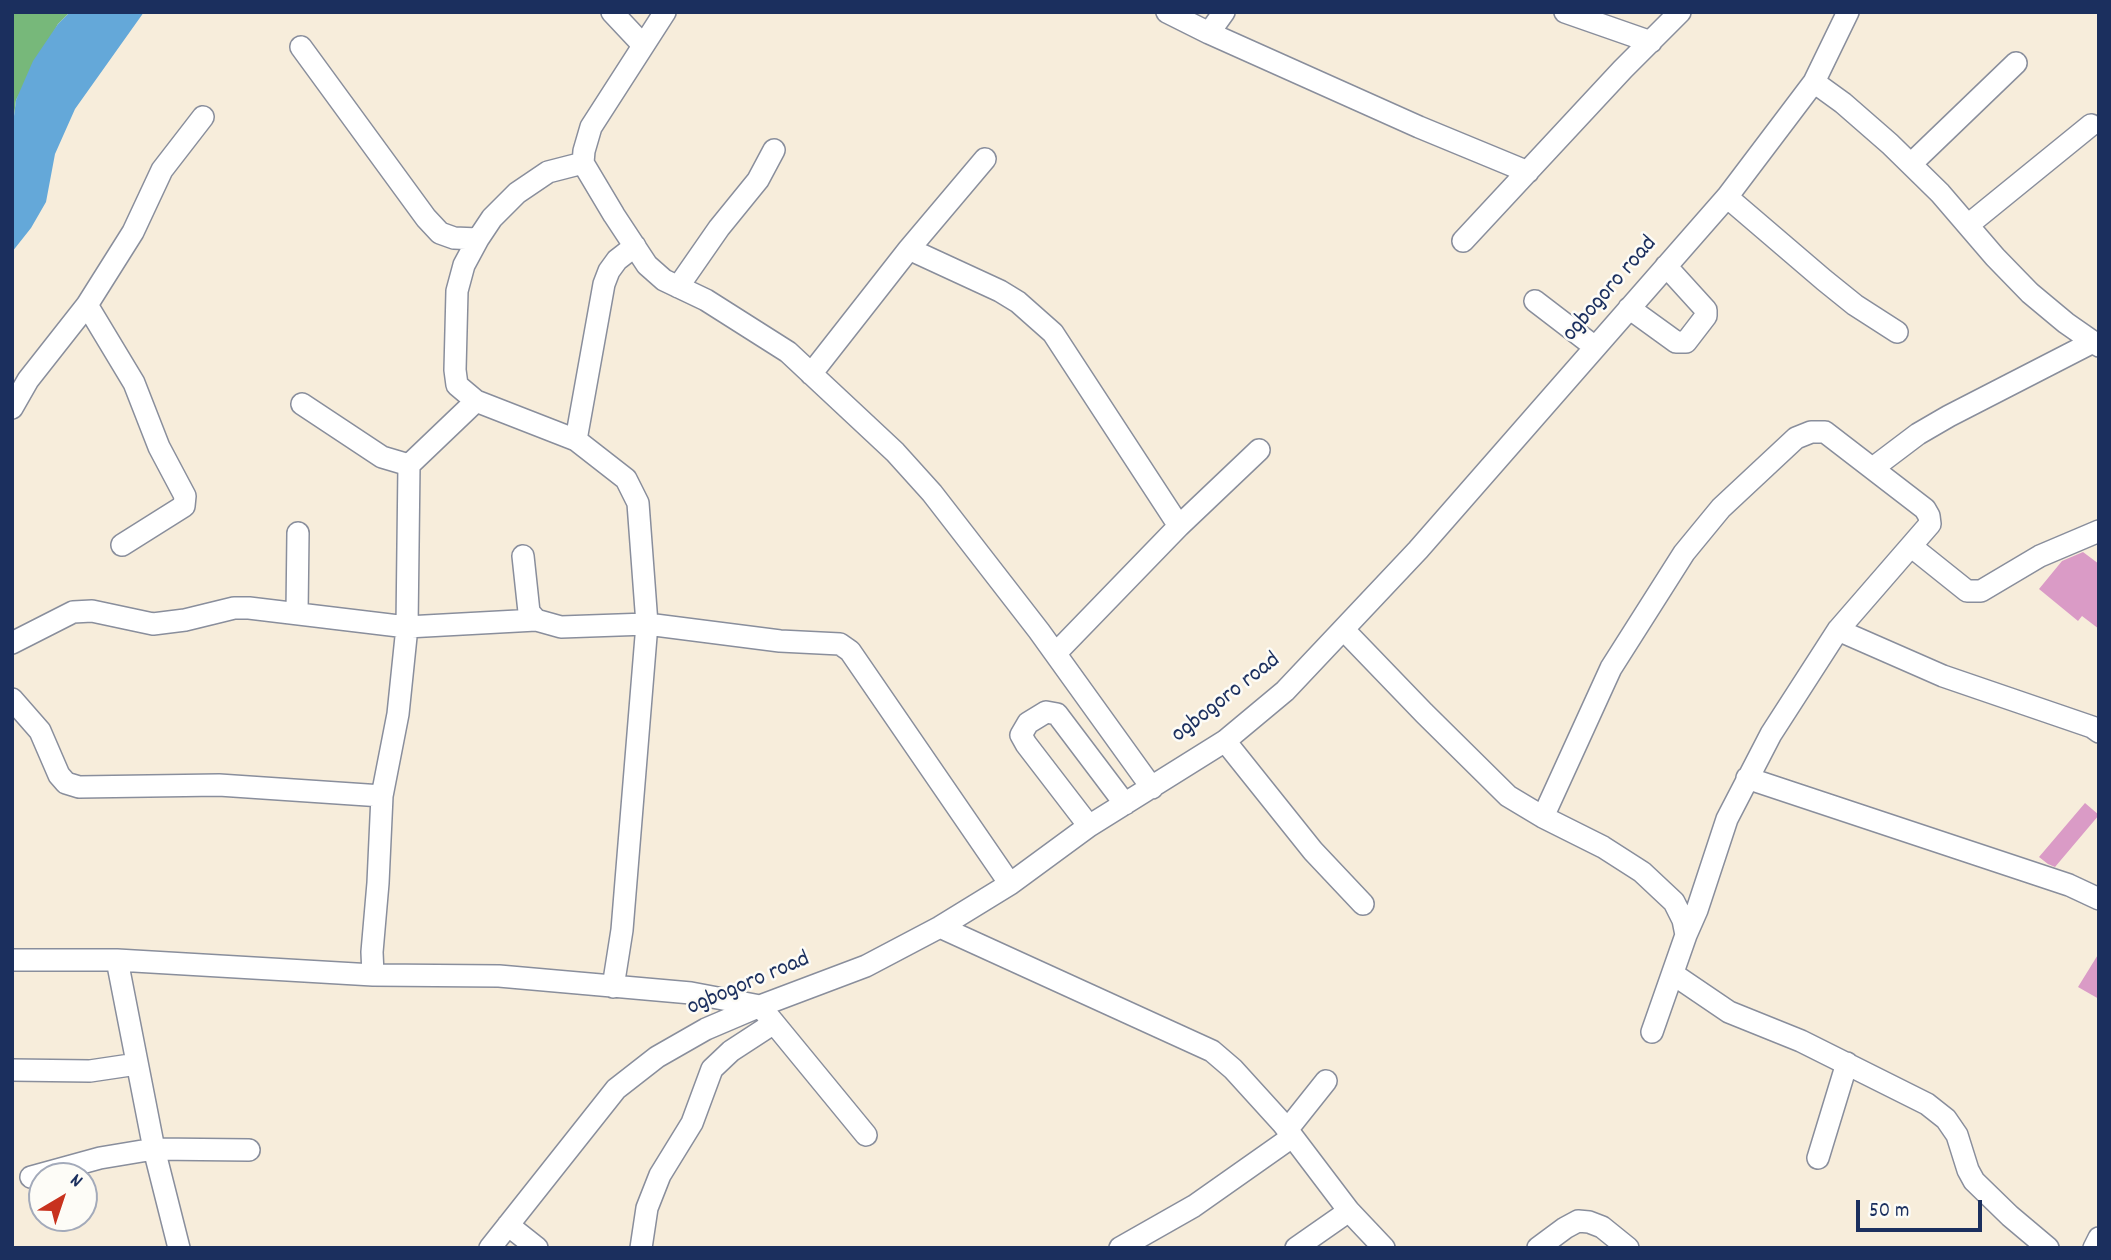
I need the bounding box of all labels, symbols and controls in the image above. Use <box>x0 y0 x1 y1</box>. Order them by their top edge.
street label: ogbogoro road <box>1557 231 1665 349</box>
street label: ogbogoro road <box>1167 647 1287 751</box>
street label: ogbogoro road <box>683 946 815 1024</box>
north arrow <box>28 1162 98 1232</box>
text: N <box>63 1168 87 1195</box>
scale bar <box>1859 1186 1985 1230</box>
text: 50 m <box>1869 1197 1909 1227</box>

